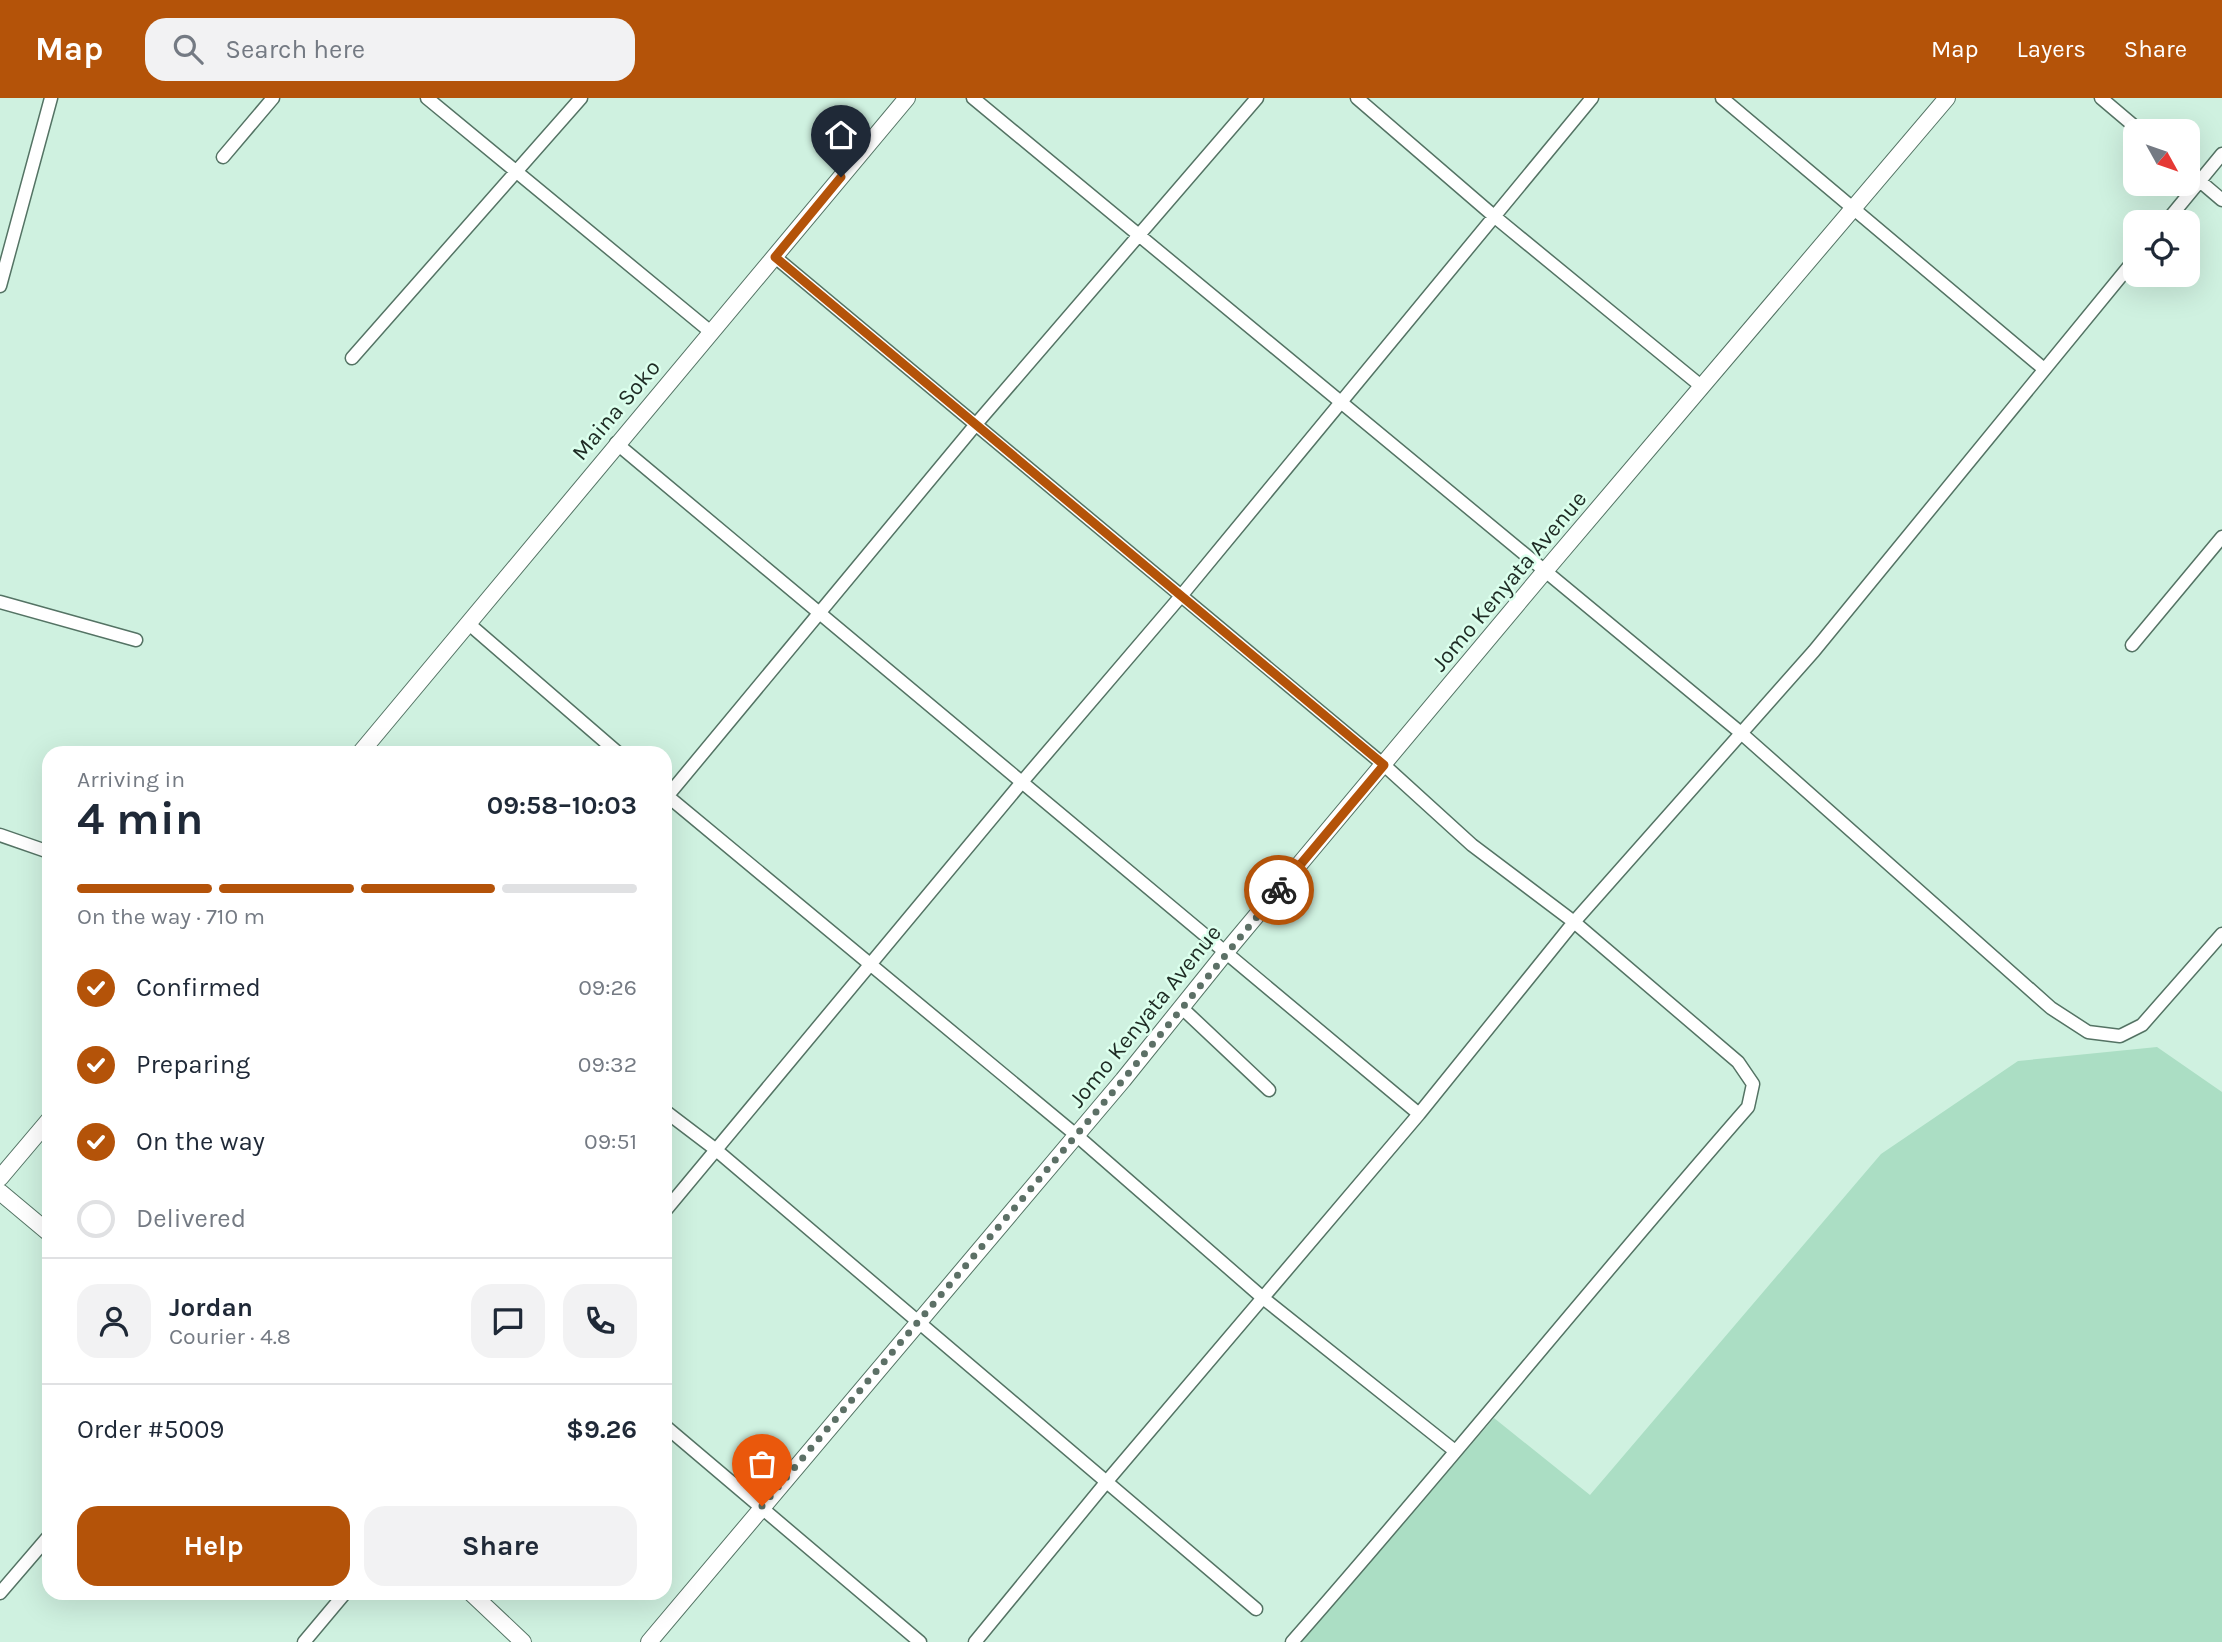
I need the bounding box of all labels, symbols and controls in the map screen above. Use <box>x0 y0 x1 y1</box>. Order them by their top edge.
search box <box>145 18 635 81</box>
text: Map <box>35 30 103 68</box>
icon: search <box>169 30 207 68</box>
text: Search here <box>225 34 365 65</box>
text: Map <box>1931 35 1979 63</box>
text: Layers <box>2017 35 2086 63</box>
text: Share <box>2124 35 2187 63</box>
pin <box>811 105 871 177</box>
icon: home <box>822 116 860 154</box>
north arrow <box>2123 119 2200 196</box>
map controls <box>2123 119 2200 287</box>
button: locate <box>2123 210 2200 287</box>
street label: Maina Soko <box>566 354 666 466</box>
street label: Jomo Kenyata Avenue <box>1426 485 1592 677</box>
text: Arriving in <box>77 766 185 793</box>
text: 09:58–10:03 <box>487 790 637 821</box>
text: 4 min <box>77 792 203 846</box>
courier <box>1244 855 1314 925</box>
icon: bike <box>1260 871 1298 909</box>
text: On the way · 710 m <box>77 903 265 930</box>
street label: Jomo Kenyata Avenue <box>1063 919 1227 1113</box>
icon: check <box>77 969 115 1007</box>
text: Confirmed <box>136 972 261 1003</box>
text: 09:26 <box>578 974 637 1001</box>
icon: check <box>77 1046 115 1084</box>
text: Preparing <box>136 1049 250 1080</box>
text: 09:32 <box>578 1051 637 1078</box>
icon: check <box>77 1123 115 1161</box>
text: On the way <box>136 1126 265 1157</box>
text: 09:51 <box>584 1128 637 1155</box>
text: Delivered <box>136 1203 246 1234</box>
button: person <box>77 1284 151 1358</box>
button: chat <box>471 1284 545 1358</box>
button: phone <box>563 1284 637 1358</box>
text: Jordan <box>169 1292 253 1323</box>
text: Courier · 4.8 <box>169 1323 291 1350</box>
text: Order #5009 <box>77 1414 224 1445</box>
text: $9.26 <box>566 1414 637 1445</box>
pin <box>732 1434 792 1506</box>
icon: bag <box>743 1445 781 1483</box>
button: Help <box>77 1506 350 1586</box>
button: Share <box>364 1506 637 1586</box>

